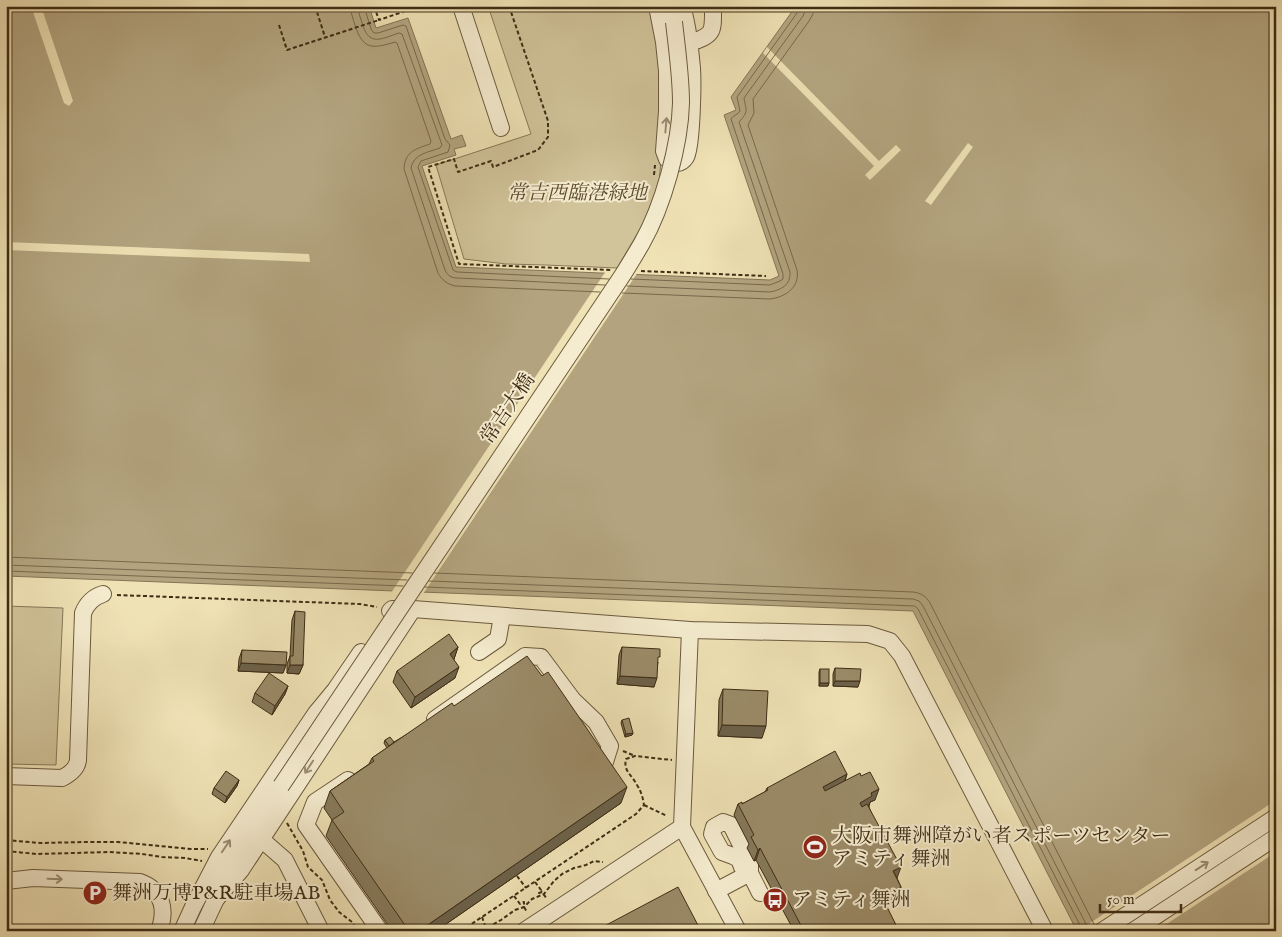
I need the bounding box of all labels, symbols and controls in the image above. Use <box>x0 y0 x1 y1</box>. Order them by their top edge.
one-way arrow <box>661 117 671 133</box>
park label: 常吉西臨港緑地 <box>507 181 649 206</box>
street label: 常吉大橋 <box>475 369 541 449</box>
one-way arrow <box>304 760 314 774</box>
place label: 大阪市舞洲障がい者スポーツセンター アミティ舞洲 <box>832 824 1170 872</box>
sports icon: 大阪市舞洲障がい者スポーツセンター アミティ舞洲 <box>802 834 828 860</box>
one-way arrow <box>221 840 231 854</box>
one-way arrow <box>1194 860 1208 870</box>
one-way arrow <box>46 874 63 884</box>
parking icon: 舞洲万博P&R駐車場AB <box>82 880 108 906</box>
place label: 舞洲万博P&R駐車場AB <box>112 881 320 906</box>
scale bar <box>1100 882 1181 914</box>
bus stop icon: アミティ舞洲 <box>762 887 788 913</box>
place label: アミティ舞洲 <box>792 888 910 913</box>
text: 50 m <box>1107 890 1135 909</box>

